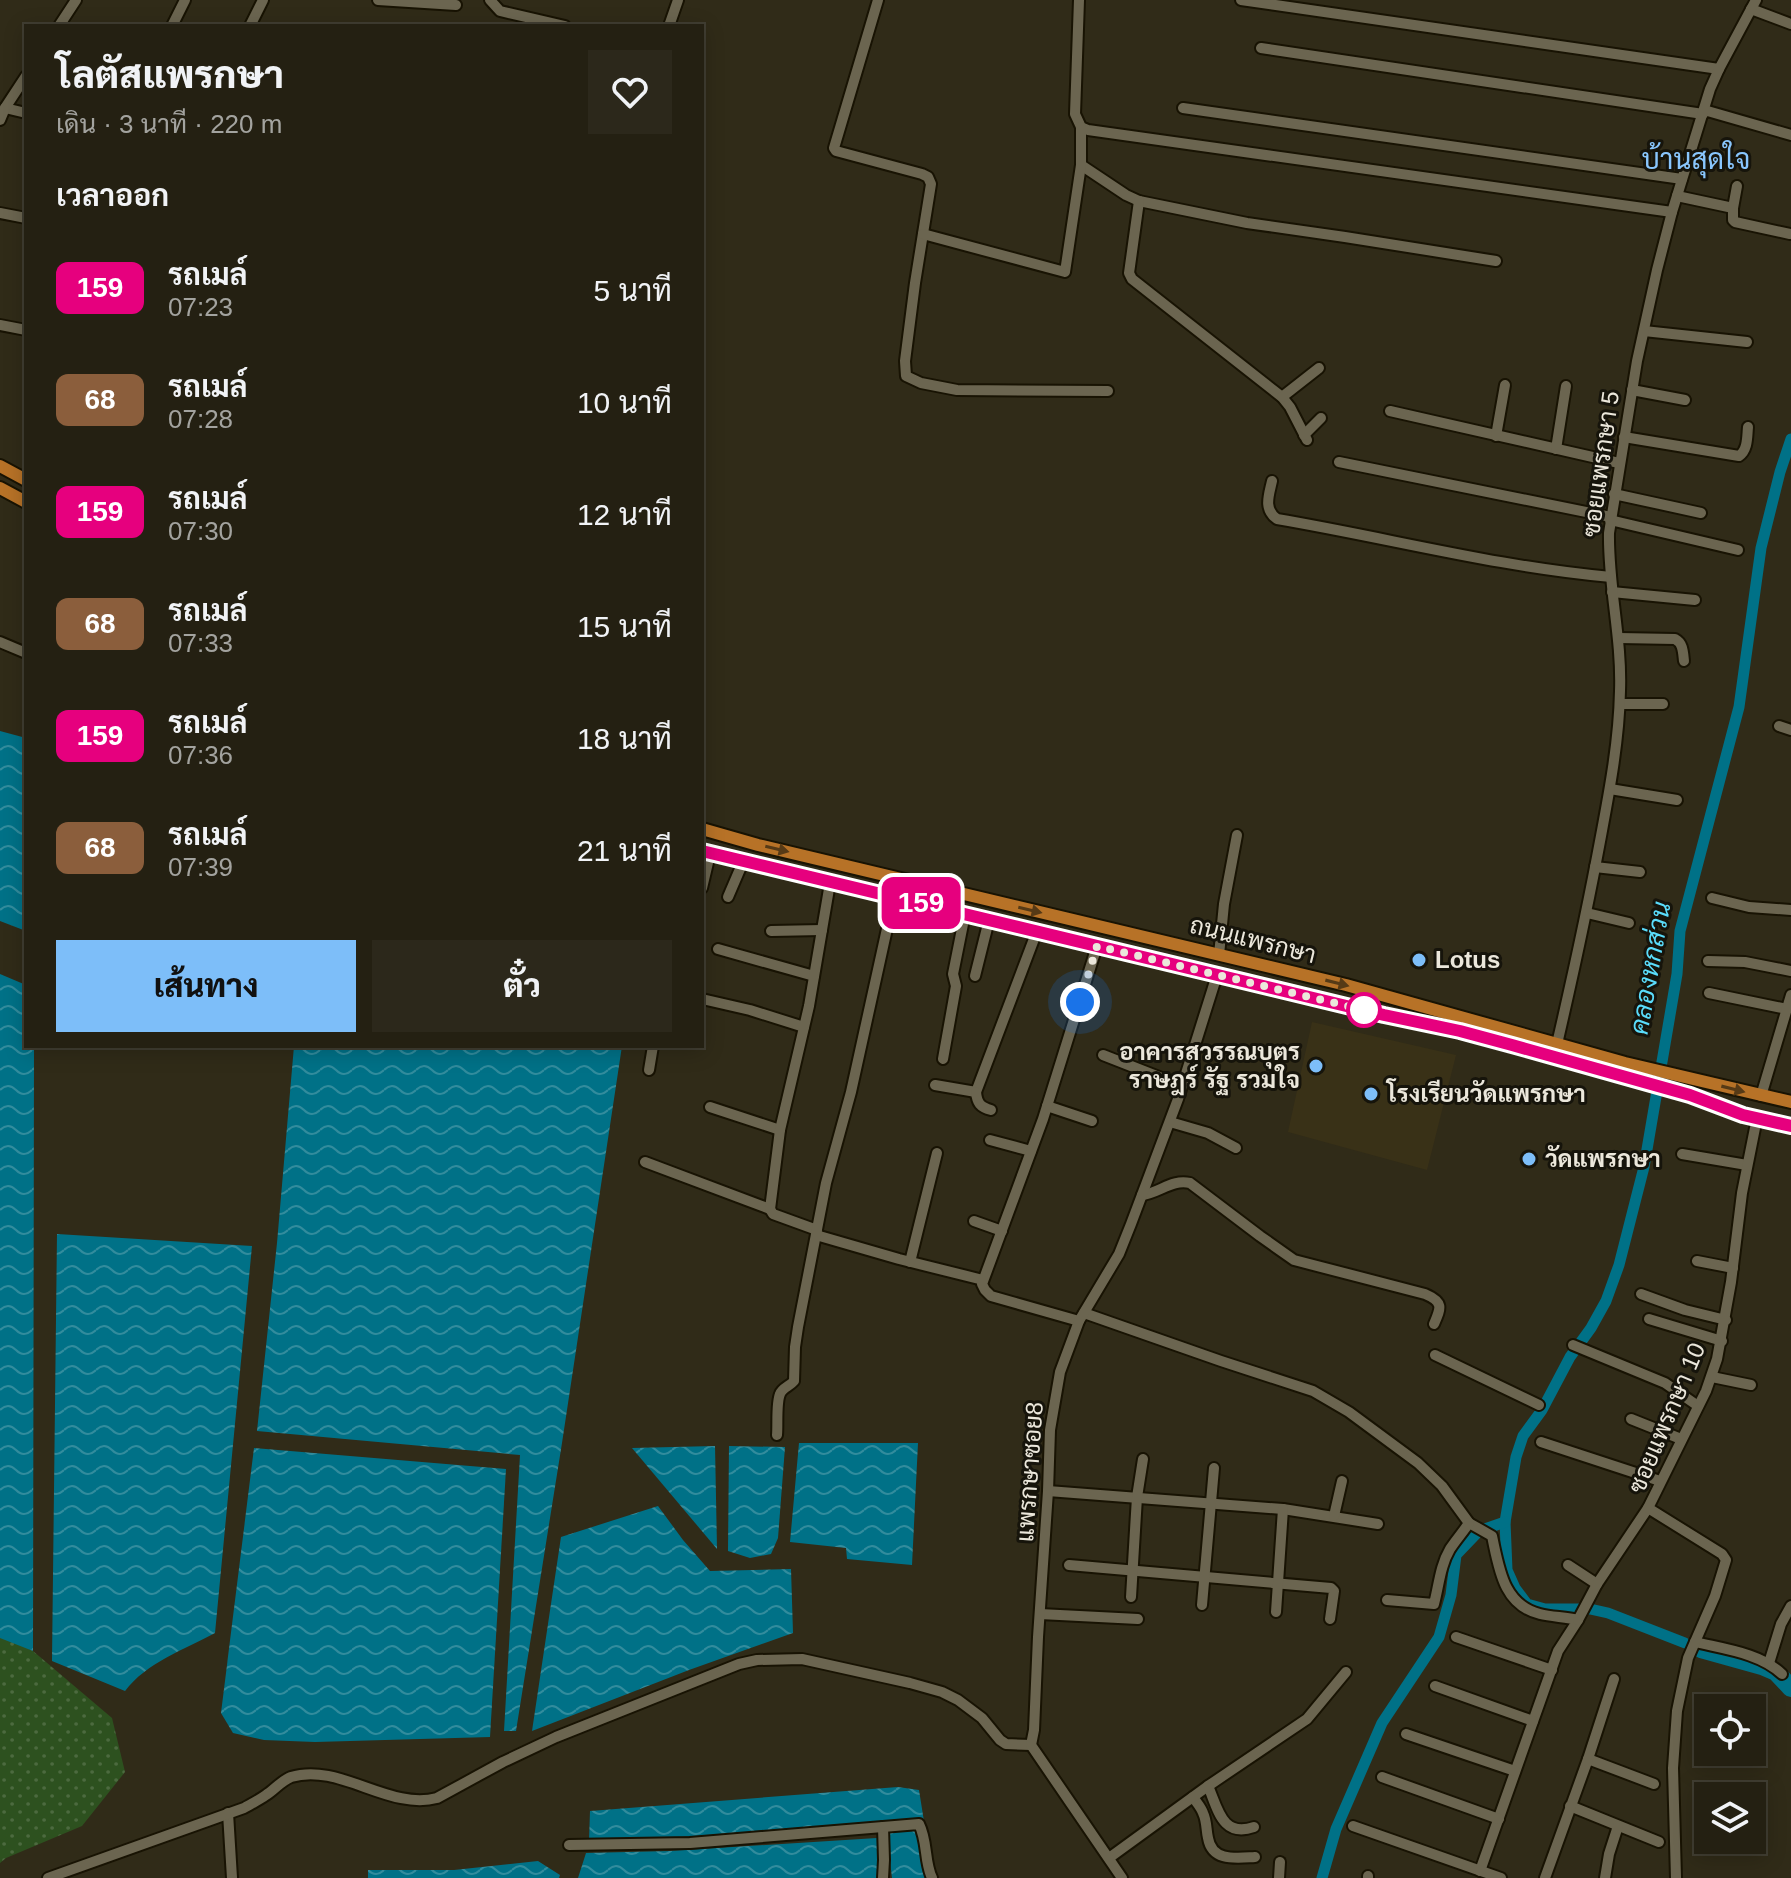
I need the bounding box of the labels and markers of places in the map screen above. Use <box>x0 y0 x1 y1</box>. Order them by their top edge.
place label: Lotus <box>1435 946 1500 973</box>
marker: Lotus <box>1410 951 1428 969</box>
unlabelled marker <box>1347 993 1381 1027</box>
place label: อาคารสุวรรณบุตร ราษฎร์ รัฐ รวมใจ <box>1119 1038 1300 1096</box>
marker: อาคารสุวรรณบุตร ราษฎร์ รัฐ รวมใจ <box>1307 1057 1325 1075</box>
place label: โรงเรียนวัดแพรกษา <box>1385 1078 1586 1107</box>
marker: โรงเรียนวัดแพรกษา <box>1362 1085 1380 1103</box>
place label: วัดแพรกษา <box>1545 1144 1661 1172</box>
marker: วัดแพรกษา <box>1520 1150 1538 1168</box>

